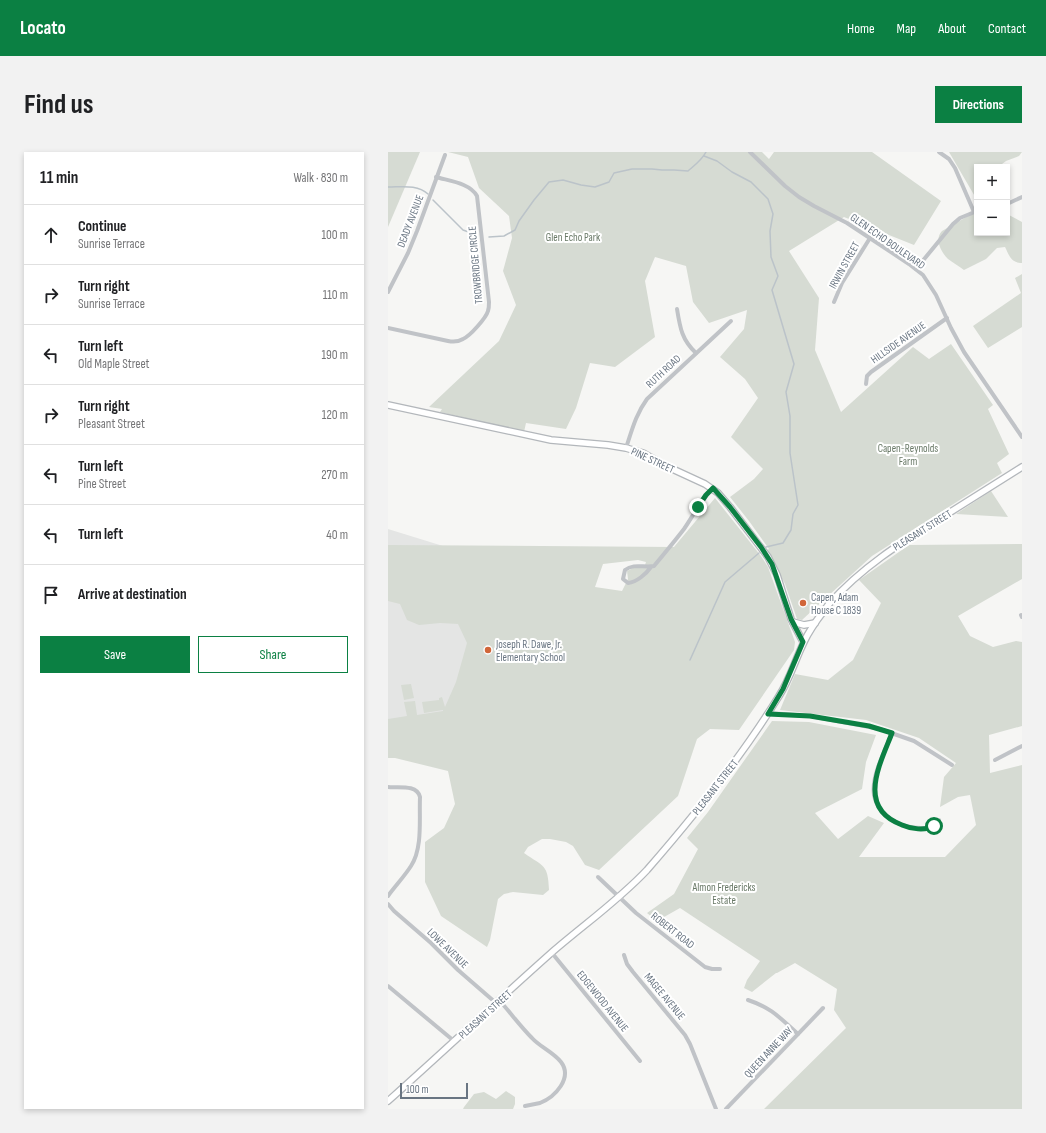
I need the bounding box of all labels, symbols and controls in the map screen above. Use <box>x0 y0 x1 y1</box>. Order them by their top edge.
text: Locato <box>20 17 66 40</box>
text: Home <box>847 20 875 37</box>
text: Map <box>897 20 916 37</box>
text: About <box>938 20 966 37</box>
text: Contact <box>988 20 1026 37</box>
button: Directions <box>935 86 1022 123</box>
text: Find us <box>24 88 93 121</box>
map controls <box>974 164 1010 236</box>
button: + <box>974 164 1010 200</box>
text: 11 min <box>40 168 78 188</box>
text: Walk · 830 m <box>293 170 348 186</box>
street label: DEADY AVENUE <box>394 193 426 249</box>
button: − <box>974 200 1010 236</box>
street label: GLEN ECHO BOULEVARD <box>848 211 928 272</box>
text: Continue <box>78 217 127 236</box>
icon: ahead <box>40 224 62 246</box>
street label: TROWBRIDGE CIRCLE <box>466 226 485 304</box>
text: 100 m <box>321 227 348 243</box>
park label: Glen Echo Park <box>546 231 601 244</box>
text: Sunrise Terrace <box>78 236 145 252</box>
street label: IRWIN STREET <box>826 239 863 291</box>
text: Turn right <box>78 277 130 296</box>
icon: right <box>40 284 62 306</box>
text: 110 m <box>323 287 348 303</box>
text: Sunrise Terrace <box>78 296 145 312</box>
street label: HILLSIDE AVENUE <box>868 319 928 366</box>
text: Turn left <box>78 337 123 356</box>
icon: left <box>40 344 62 366</box>
text: 190 m <box>321 347 348 363</box>
street label: RUTH ROAD <box>643 352 683 391</box>
text: Old Maple Street <box>78 356 150 372</box>
text: Turn right <box>78 397 130 416</box>
icon: right <box>40 404 62 426</box>
text: 120 m <box>322 407 348 423</box>
text: Pleasant Street <box>78 416 145 432</box>
park label: Capen-Reynolds Farm <box>878 442 938 468</box>
street label: PINE STREET <box>629 445 677 476</box>
text: Turn left <box>78 457 123 476</box>
icon: left <box>40 464 62 486</box>
text: 270 m <box>321 467 348 483</box>
text: Pine Street <box>78 476 126 492</box>
route end <box>689 498 707 516</box>
street label: PLEASANT STREET <box>890 507 954 554</box>
icon: left <box>40 524 62 546</box>
text: Turn left <box>78 525 123 544</box>
text: 40 m <box>326 527 348 543</box>
icon: arrive <box>40 584 62 606</box>
text: Arrive at destination <box>78 585 187 604</box>
place label: Capen, Adam House C 1839 <box>811 591 861 617</box>
marker: Capen, Adam House C 1839 <box>798 598 808 608</box>
button: Save <box>40 636 190 673</box>
button: Share <box>198 636 348 673</box>
place label: Joseph R. Dawe, Jr. Elementary School <box>495 638 565 664</box>
marker: Joseph R. Dawe, Jr. Elementary School <box>483 645 493 655</box>
street label: PLEASANT STREET <box>690 757 741 818</box>
route start <box>925 817 943 835</box>
park label: Almon Fredericks Estate <box>691 881 756 907</box>
street label: ROBERT ROAD <box>648 909 697 951</box>
street label: LOWE AVENUE <box>424 926 471 971</box>
street label: EDGEWOOD AVENUE <box>574 968 631 1034</box>
street label: MAGEE AVENUE <box>641 970 688 1022</box>
street label: PLEASANT STREET <box>456 987 515 1042</box>
street label: QUEEN ANNE WAY <box>741 1024 796 1081</box>
scale bar <box>400 1081 468 1100</box>
text: 100 m <box>406 1083 428 1096</box>

